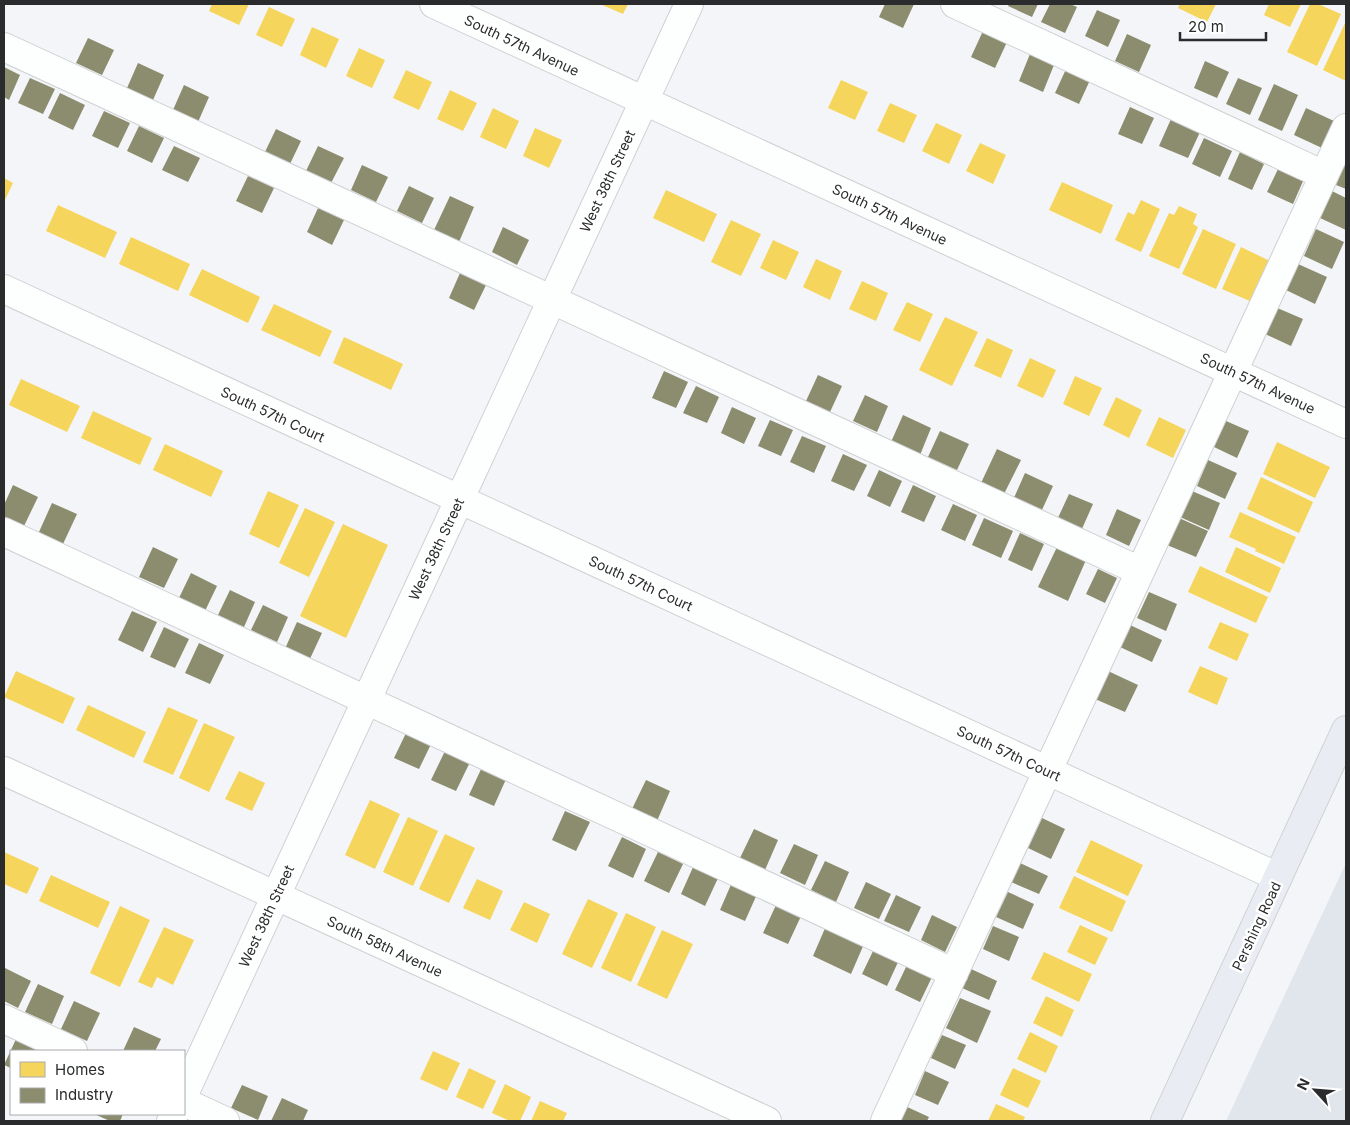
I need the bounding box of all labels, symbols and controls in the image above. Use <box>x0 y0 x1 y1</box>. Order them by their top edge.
scale bar <box>1180 10 1266 42</box>
street label: South 57th Avenue <box>462 11 582 79</box>
text: 20 m <box>1188 17 1224 36</box>
street label: West 38th Street <box>576 127 638 235</box>
street label: South 57th Avenue <box>830 180 950 248</box>
street label: South 57th Avenue <box>1198 349 1318 417</box>
street label: South 57th Court <box>218 382 328 446</box>
street label: West 38th Street <box>405 495 467 603</box>
street label: South 57th Court <box>586 551 696 615</box>
street label: South 57th Court <box>954 721 1064 785</box>
street label: West 38th Street <box>235 862 297 970</box>
street label: Pershing Road <box>1228 879 1284 973</box>
street label: South 58th Avenue <box>324 912 446 980</box>
legend <box>10 1050 185 1115</box>
text: Homes <box>55 1060 105 1079</box>
north arrow <box>1290 1065 1340 1115</box>
text: N <box>1293 1076 1313 1093</box>
text: Industry <box>55 1085 114 1104</box>

